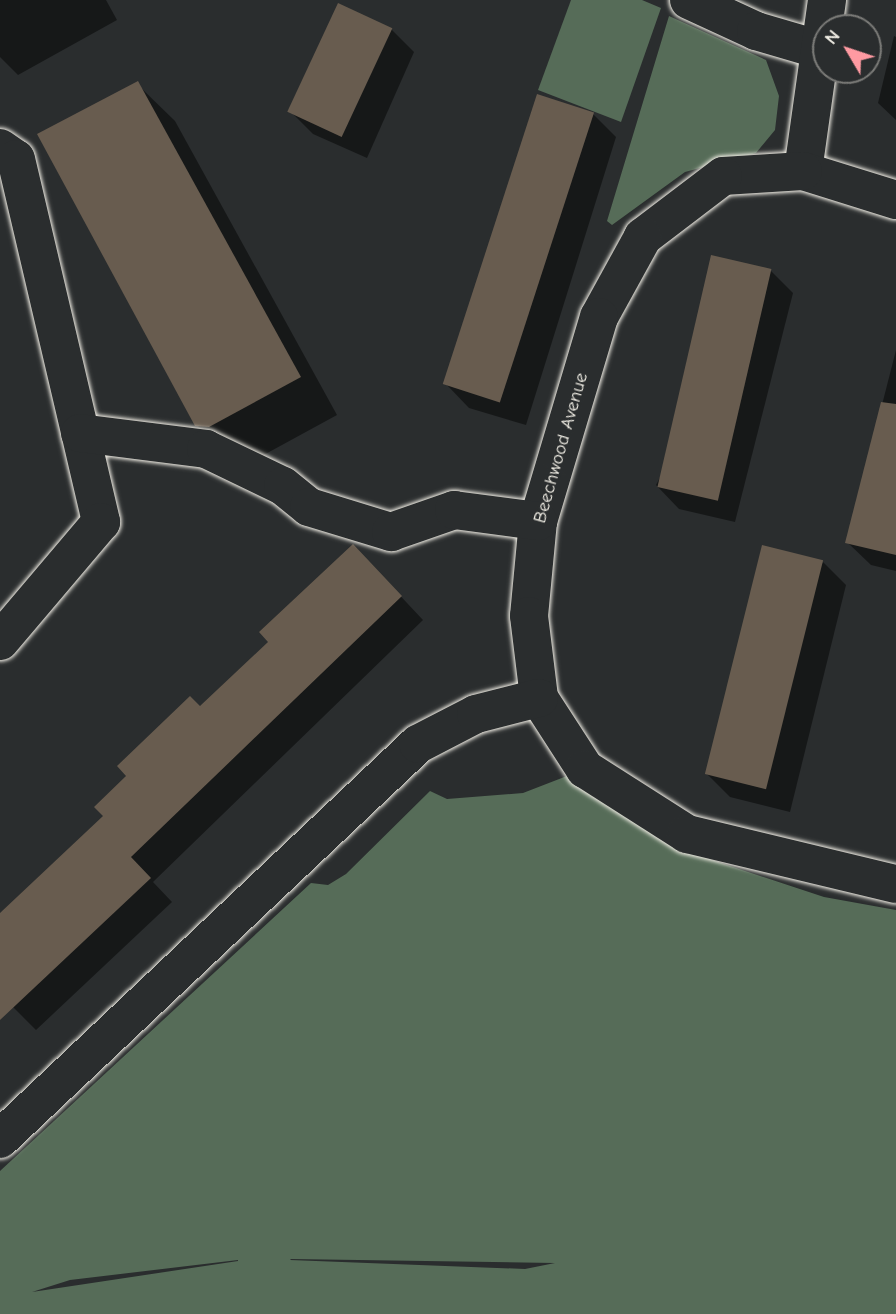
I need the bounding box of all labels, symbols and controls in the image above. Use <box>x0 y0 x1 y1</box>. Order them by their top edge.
north arrow <box>812 14 882 84</box>
text: N <box>820 25 845 49</box>
street label: Beechwood Avenue <box>529 370 593 526</box>

